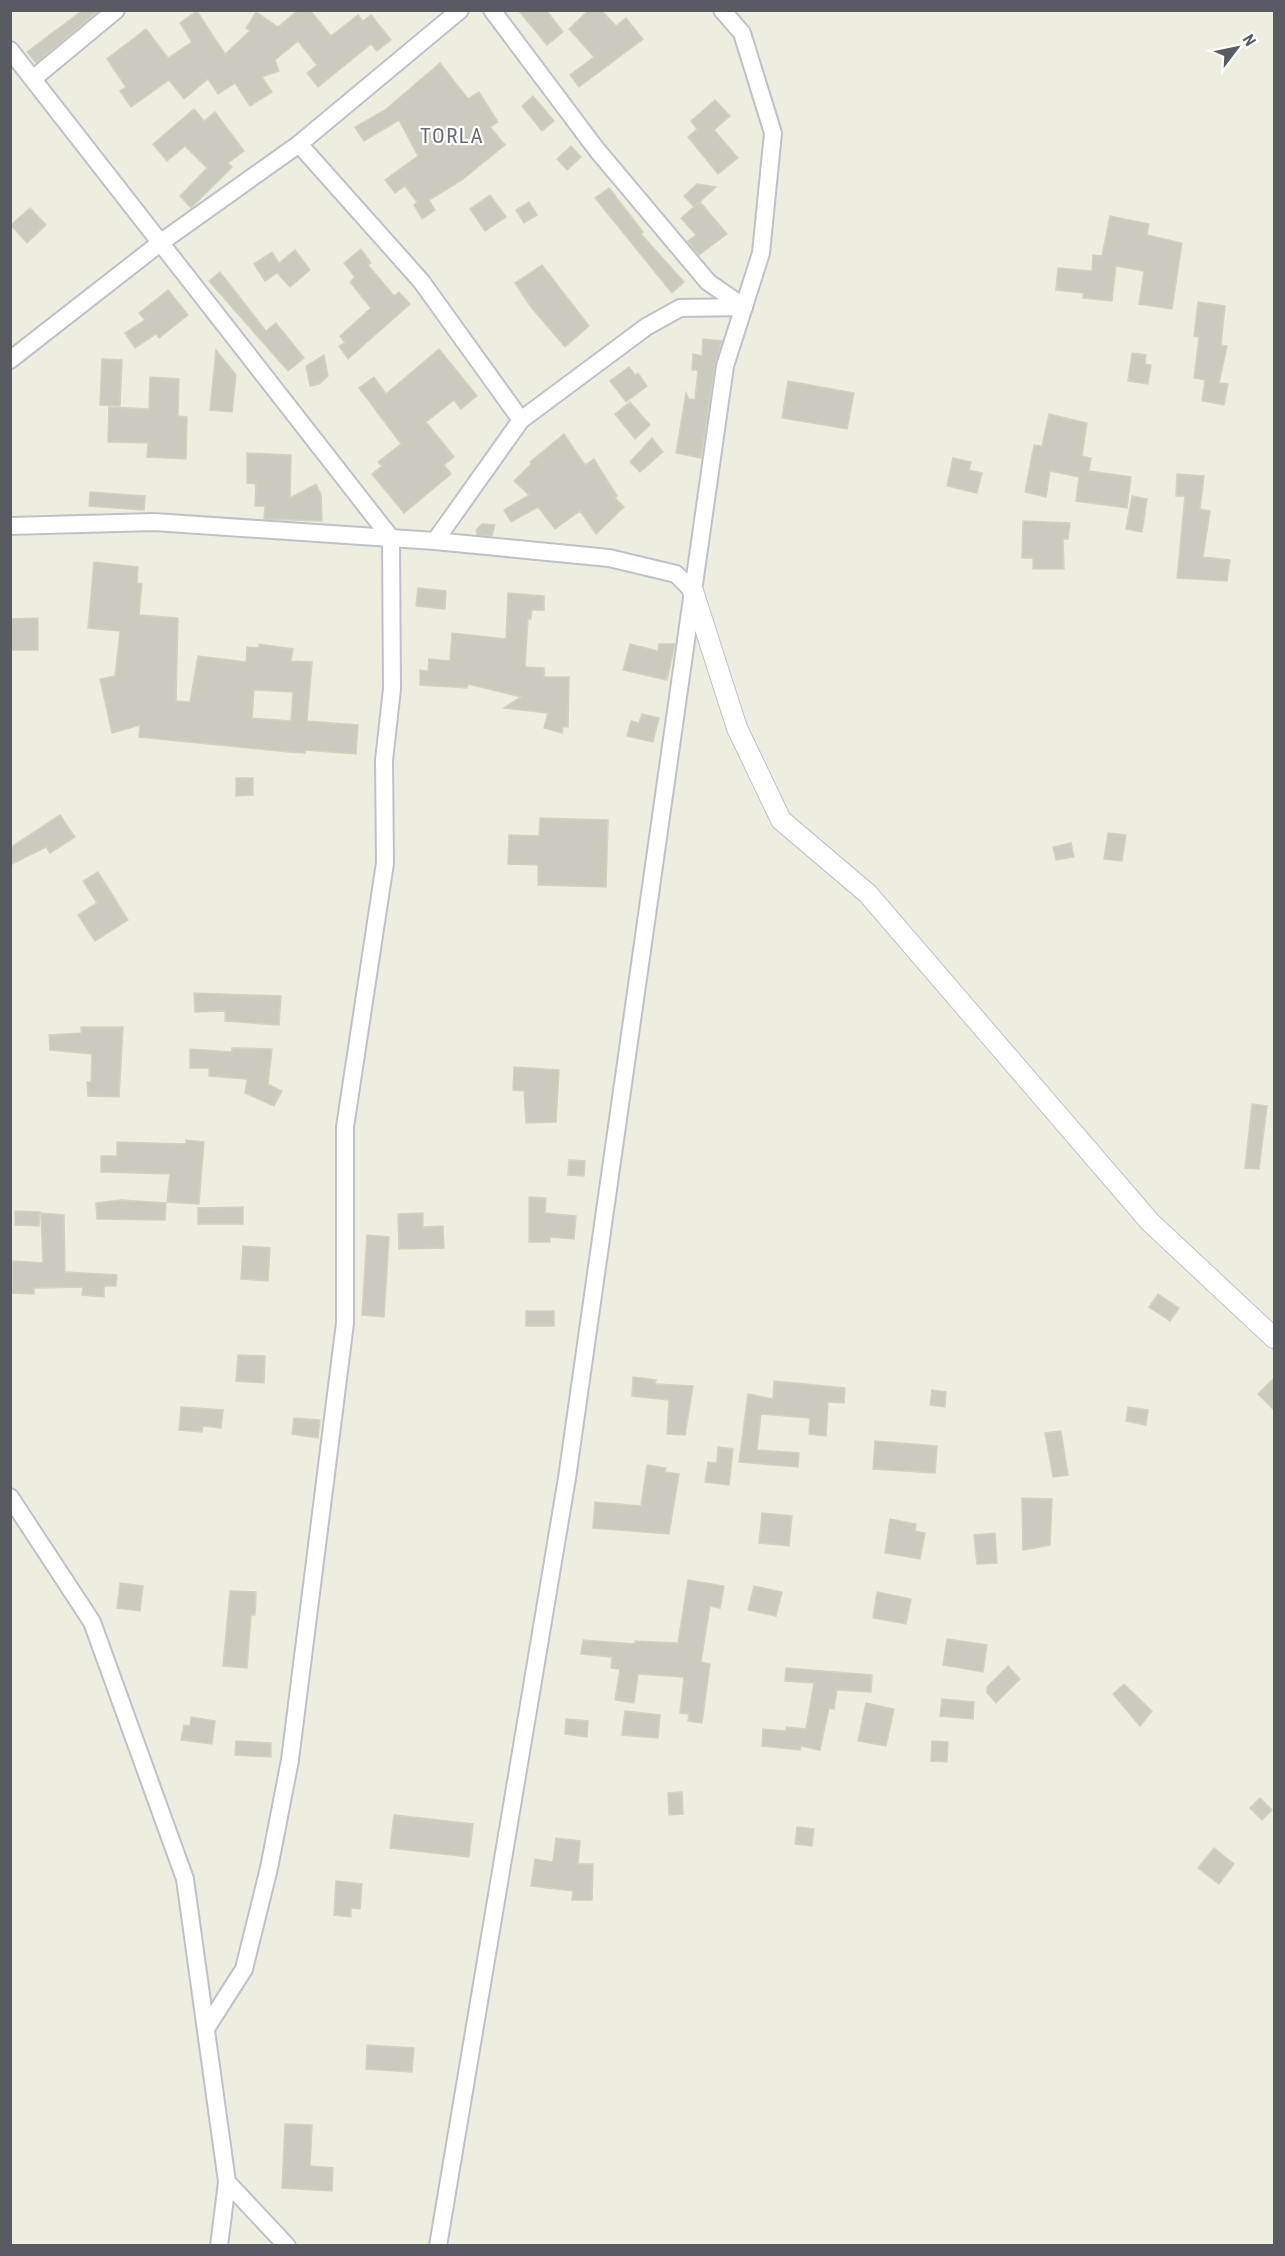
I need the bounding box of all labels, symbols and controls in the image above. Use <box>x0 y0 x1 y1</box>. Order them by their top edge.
north arrow <box>1207 18 1267 78</box>
text: N <box>1239 31 1260 50</box>
district label: TORLA <box>420 124 484 148</box>

